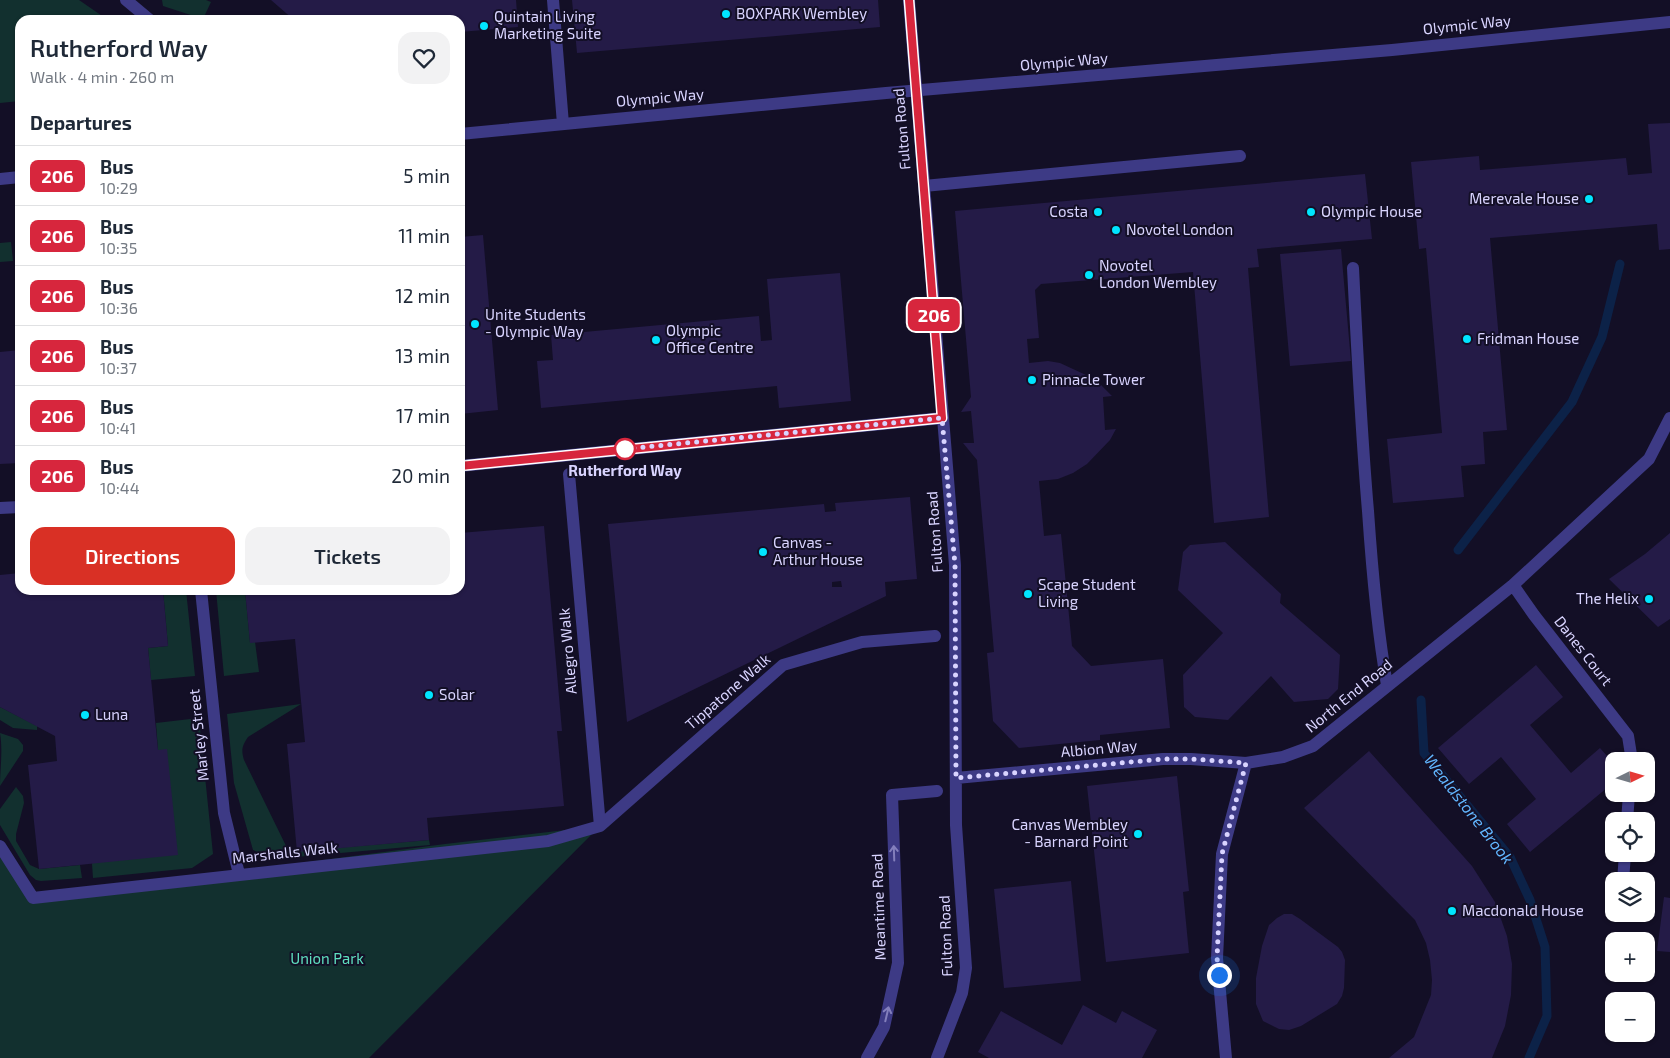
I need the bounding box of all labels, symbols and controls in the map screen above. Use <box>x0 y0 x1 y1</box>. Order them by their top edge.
place label: BOXPARK Wembley <box>736 4 867 22</box>
place label: Quintain Living Marketing Suite <box>494 7 601 42</box>
marker: BOXPARK Wembley <box>720 8 732 20</box>
street label: Olympic Way <box>1422 10 1512 38</box>
marker: Quintain Living Marketing Suite <box>478 20 490 32</box>
button: heart <box>398 32 450 84</box>
text: Rutherford Way <box>30 33 208 62</box>
street label: Olympic Way <box>1019 48 1109 74</box>
text: Walk · 4 min · 260 m <box>30 67 174 86</box>
street label: Olympic Way <box>615 84 705 110</box>
street label: Fulton Road <box>888 88 914 171</box>
text: Departures <box>30 111 132 134</box>
text: Bus <box>100 155 134 178</box>
text: 5 min <box>403 164 450 187</box>
text: 206 <box>41 165 74 187</box>
text: 10:29 <box>100 178 138 197</box>
place label: Merevale House <box>1469 189 1579 207</box>
marker: Merevale House <box>1583 193 1595 205</box>
place label: Costa <box>1049 202 1088 220</box>
place label: Olympic House <box>1321 202 1422 220</box>
marker: Costa <box>1092 206 1104 218</box>
marker: Olympic House <box>1305 206 1317 218</box>
text: Bus <box>100 215 134 238</box>
place label: Novotel London <box>1126 220 1233 238</box>
text: 11 min <box>398 224 450 247</box>
marker: Novotel London <box>1110 224 1122 236</box>
text: 206 <box>41 225 74 247</box>
text: 10:35 <box>100 238 137 257</box>
place label: Novotel London Wembley <box>1099 256 1217 291</box>
marker: Novotel London Wembley <box>1083 269 1095 281</box>
text: Bus <box>100 275 134 298</box>
text: 12 min <box>395 284 450 307</box>
text: 206 <box>41 285 74 307</box>
text: 10:36 <box>100 298 138 317</box>
line badge: 206 <box>905 299 963 331</box>
text: 206 <box>918 304 950 326</box>
place label: Unite Students - Olympic Way <box>485 305 586 340</box>
marker: Unite Students - Olympic Way <box>469 318 481 330</box>
place label: Olympic Office Centre <box>666 321 753 356</box>
place label: Fridman House <box>1477 329 1579 347</box>
marker: Fridman House <box>1461 333 1473 345</box>
marker: Olympic Office Centre <box>650 334 662 346</box>
text: Bus <box>100 335 134 358</box>
text: 13 min <box>395 344 450 367</box>
text: 206 <box>41 345 74 367</box>
text: 10:37 <box>100 358 137 377</box>
place label: Pinnacle Tower <box>1042 370 1145 388</box>
marker: Pinnacle Tower <box>1026 374 1038 386</box>
text: Bus <box>100 395 134 418</box>
text: 17 min <box>396 404 450 427</box>
text: 206 <box>41 405 74 427</box>
text: 10:41 <box>100 418 136 437</box>
marker: Rutherford Way <box>614 438 636 460</box>
text: Bus <box>100 455 134 478</box>
place label: Rutherford Way <box>568 461 682 480</box>
text: 20 min <box>391 464 450 487</box>
text: 206 <box>41 465 74 487</box>
text: 10:44 <box>100 478 139 497</box>
street label: Fulton Road <box>922 491 946 573</box>
button: Directions <box>30 527 235 585</box>
button: Tickets <box>245 527 450 585</box>
place label: Canvas - Arthur House <box>773 533 863 568</box>
marker: Canvas - Arthur House <box>757 546 769 558</box>
place label: Scape Student Living <box>1038 575 1136 610</box>
marker: Scape Student Living <box>1022 588 1034 600</box>
place label: The Helix <box>1576 589 1639 607</box>
marker: The Helix <box>1643 593 1655 605</box>
street label: Allegro Walk <box>554 607 580 695</box>
street label: Danes Court <box>1551 612 1617 689</box>
street label: Tippatone Walk <box>681 649 774 733</box>
street label: North End Road <box>1301 655 1395 736</box>
place label: Solar <box>439 685 475 703</box>
street label: Marley Street <box>184 688 212 782</box>
marker: Solar <box>423 689 435 701</box>
place label: Luna <box>95 705 128 723</box>
marker: Luna <box>79 709 91 721</box>
street label: Albion Way <box>1060 736 1138 760</box>
water label: Wealdstone Brook <box>1421 750 1518 867</box>
north arrow <box>1605 752 1655 802</box>
map controls <box>1605 752 1655 1042</box>
button: locate <box>1605 812 1655 862</box>
place label: Canvas Wembley - Barnard Point <box>1012 815 1128 850</box>
marker: Canvas Wembley - Barnard Point <box>1132 828 1144 840</box>
street label: Marshalls Walk <box>231 837 339 866</box>
one-way arrow <box>889 845 899 861</box>
street label: Meantime Road <box>867 853 889 961</box>
button: layers <box>1605 872 1655 922</box>
street label: Fulton Road <box>935 895 955 977</box>
place label: Macdonald House <box>1462 901 1584 919</box>
marker: Macdonald House <box>1446 905 1458 917</box>
button: + <box>1605 932 1655 982</box>
park label: Union Park <box>290 949 364 967</box>
your location <box>1207 963 1232 988</box>
button: − <box>1605 992 1655 1042</box>
one-way arrow <box>883 1006 892 1022</box>

